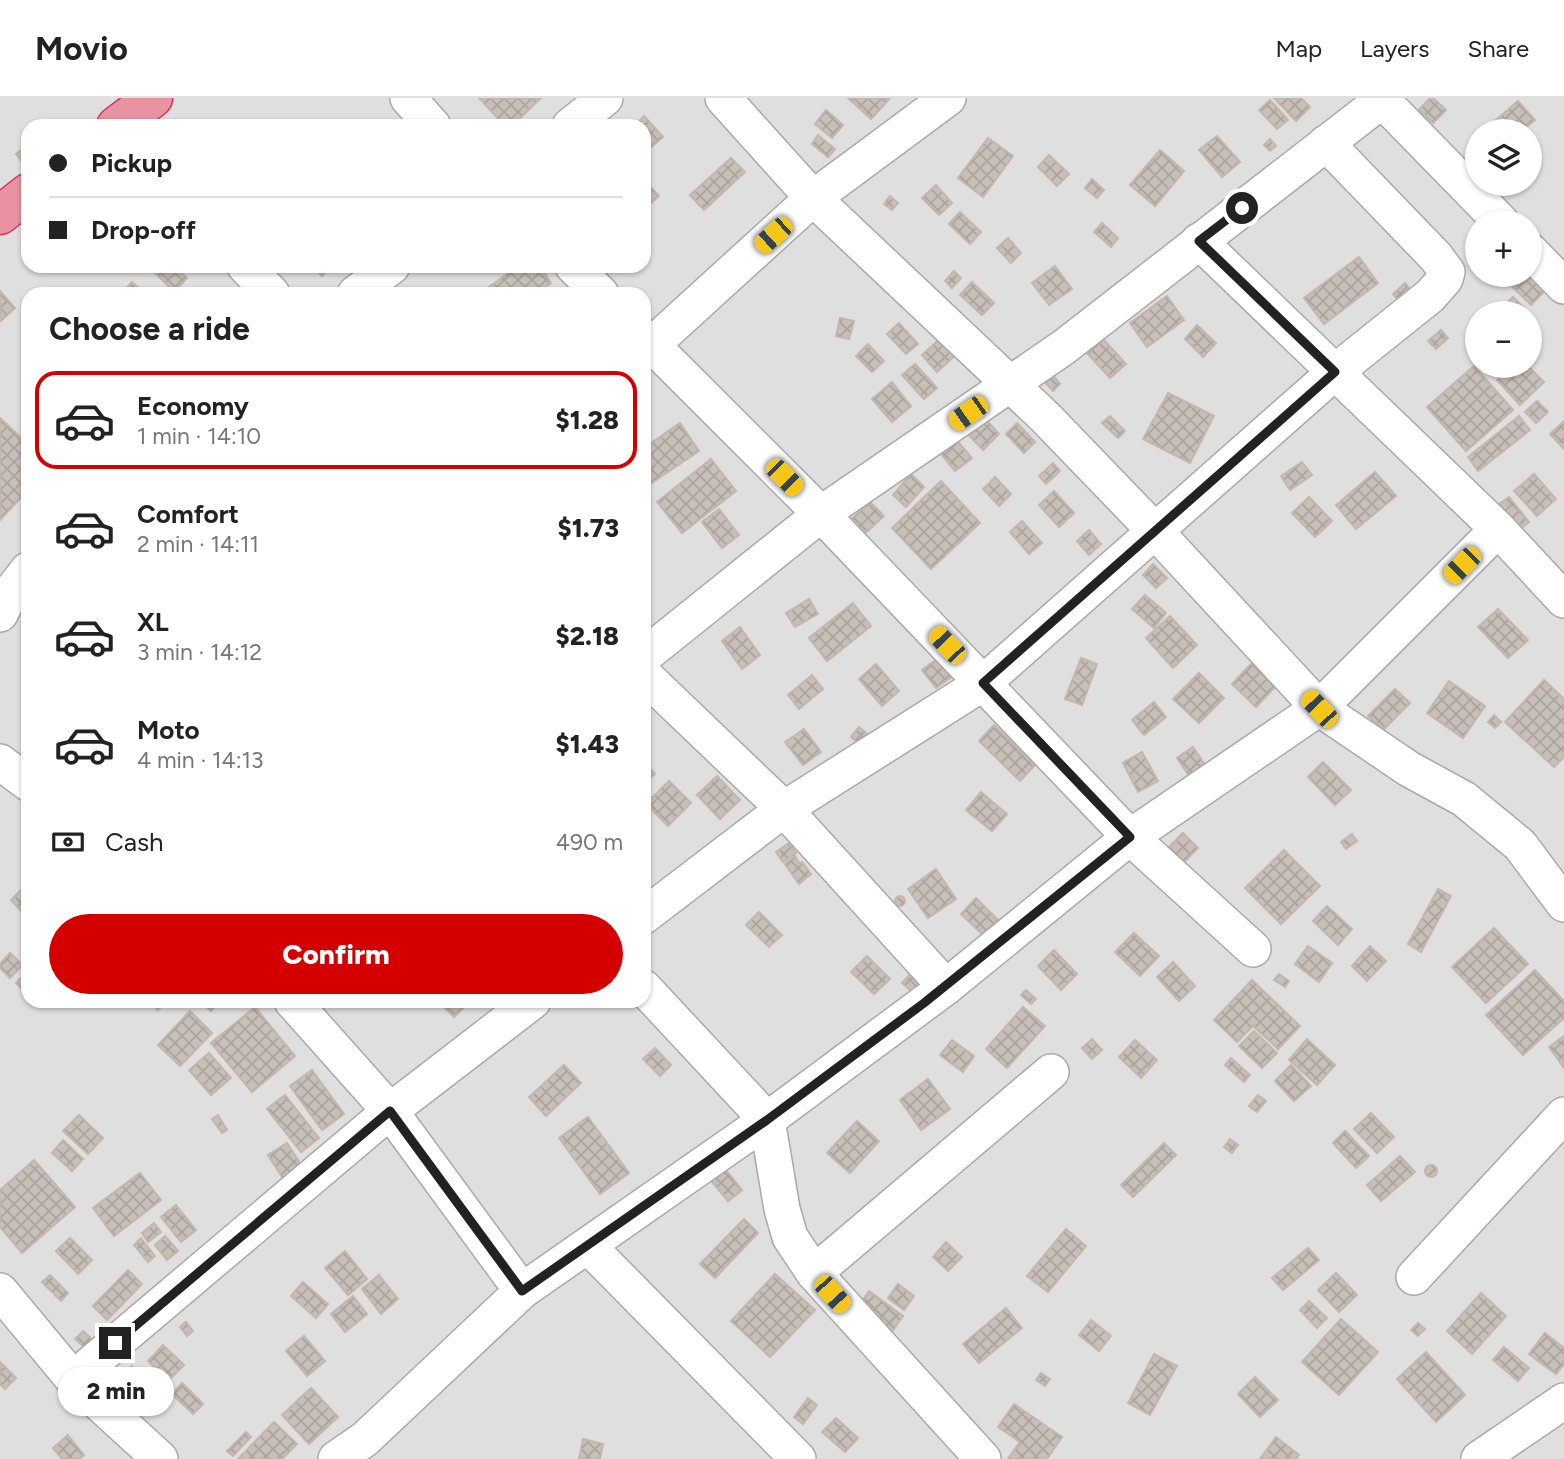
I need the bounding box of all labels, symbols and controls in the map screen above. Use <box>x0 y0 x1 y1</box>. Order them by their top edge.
text: Movio <box>35 29 128 68</box>
text: Map <box>1275 34 1322 63</box>
text: Layers <box>1360 34 1429 63</box>
text: Share <box>1467 34 1529 63</box>
map controls <box>1465 119 1542 378</box>
button: layers <box>1465 119 1542 196</box>
text: Pickup <box>91 147 172 179</box>
route start <box>1226 192 1258 224</box>
button: + <box>1465 210 1542 287</box>
car <box>751 213 796 257</box>
text: Drop-off <box>91 214 196 246</box>
button: − <box>1465 301 1542 378</box>
text: Choose a ride <box>49 310 250 348</box>
icon: car <box>53 389 116 452</box>
text: Economy <box>137 390 249 422</box>
car <box>945 392 992 434</box>
text: $1.28 <box>556 404 619 436</box>
text: 1 min · 14:10 <box>137 422 261 450</box>
car <box>762 455 807 499</box>
icon: car <box>53 497 116 560</box>
text: Comfort <box>137 498 239 530</box>
text: $1.73 <box>557 512 619 544</box>
text: 2 min · 14:11 <box>137 530 259 558</box>
car <box>1440 543 1485 587</box>
icon: car <box>53 605 116 668</box>
text: XL <box>137 606 169 638</box>
text: $2.18 <box>556 620 619 652</box>
car <box>925 623 970 667</box>
text: 3 min · 14:12 <box>137 638 262 666</box>
car <box>1297 686 1342 732</box>
icon: car <box>53 713 116 776</box>
text: Moto <box>137 714 200 746</box>
text: $1.43 <box>555 728 619 760</box>
text: 4 min · 14:13 <box>137 746 264 774</box>
icon: cash <box>49 823 87 861</box>
text: Cash <box>105 826 164 858</box>
text: 490 m <box>556 828 623 856</box>
button: Confirm <box>49 914 623 994</box>
car <box>811 1271 854 1317</box>
route end <box>99 1327 131 1359</box>
callout: 2 min <box>57 1368 173 1416</box>
text: 2 min <box>87 1377 145 1405</box>

